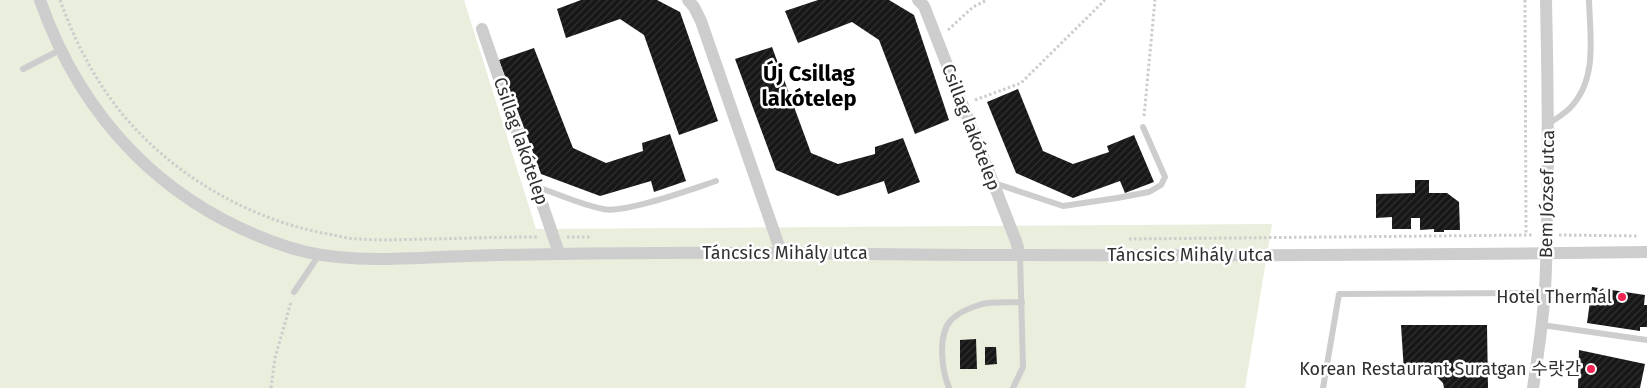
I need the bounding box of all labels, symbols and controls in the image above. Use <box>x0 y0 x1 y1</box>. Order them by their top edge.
district label: Új Csillag lakótelep <box>761 60 857 112</box>
street label: Csillag lakótelep <box>937 61 1005 193</box>
street label: Csillag lakótelep <box>489 74 553 208</box>
street label: Bem József utca <box>1535 130 1559 258</box>
street label: Táncsics Mihály utca <box>702 242 868 264</box>
street label: Táncsics Mihály utca <box>1107 244 1273 266</box>
place label: Hotel Thermál <box>1496 286 1612 308</box>
marker: Hotel Thermál <box>1616 291 1628 303</box>
place label: Korean Restaurant Suratgan 수랏간 <box>1299 358 1581 380</box>
marker: Korean Restaurant Suratgan 수랏간 <box>1585 363 1597 375</box>

